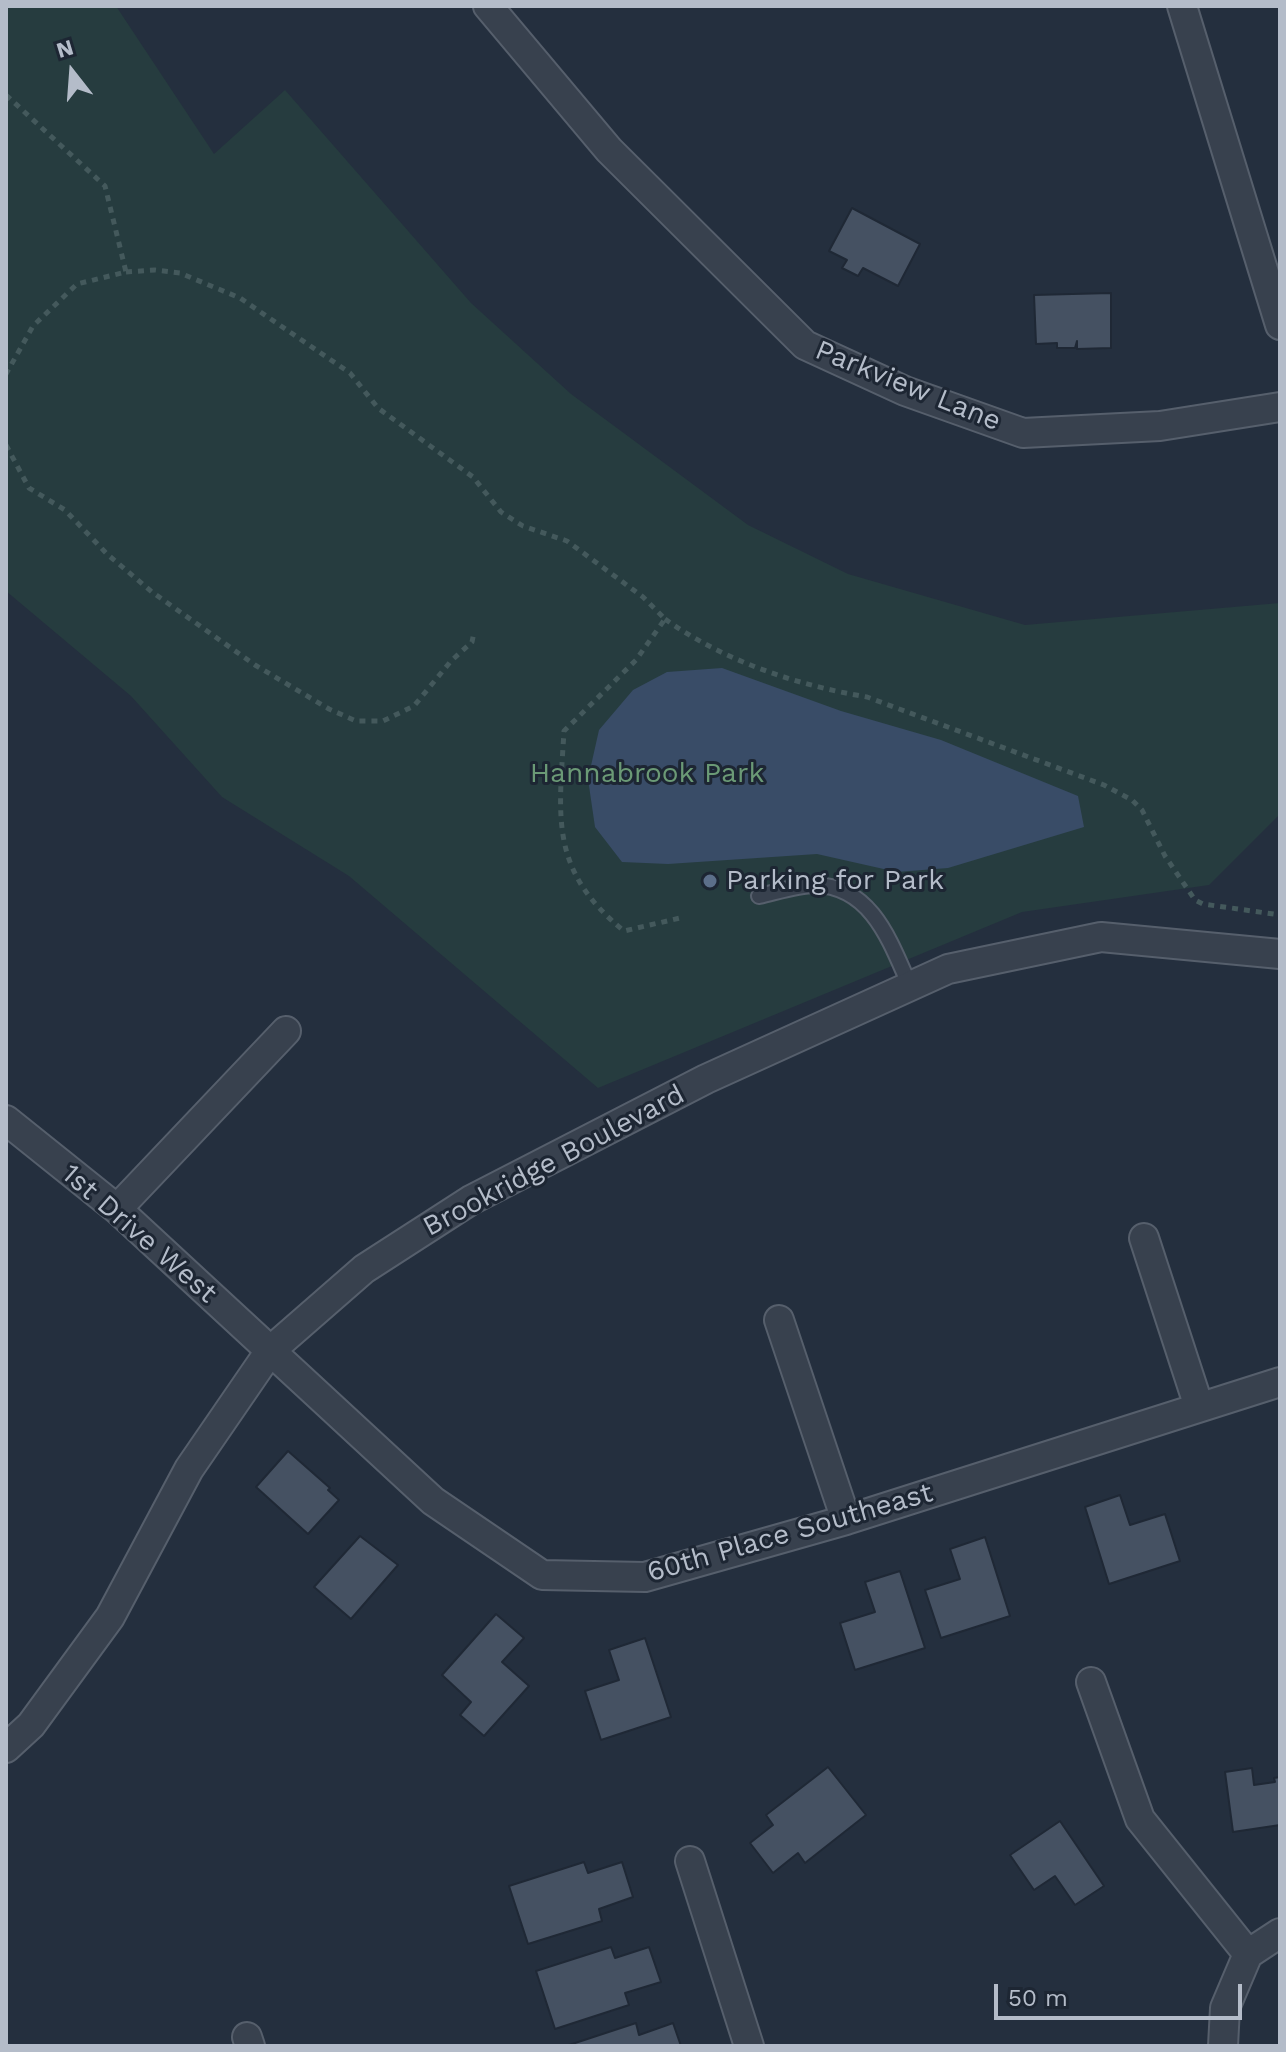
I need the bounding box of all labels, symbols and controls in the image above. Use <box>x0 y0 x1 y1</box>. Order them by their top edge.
north arrow <box>32 32 112 112</box>
text: N <box>53 34 76 63</box>
street label: Parkview Lane <box>810 334 1006 438</box>
park label: Hannabrook Park <box>530 757 764 791</box>
place label: Parking for Park <box>726 864 944 898</box>
marker: Parking for Park <box>701 872 719 890</box>
street label: Brookridge Boulevard <box>418 1078 690 1244</box>
street label: 1st Drive West <box>54 1157 224 1311</box>
street label: 60th Place Southeast <box>643 1476 937 1590</box>
scale bar <box>998 1968 1246 2018</box>
text: 50 m <box>1008 1984 1068 2012</box>

